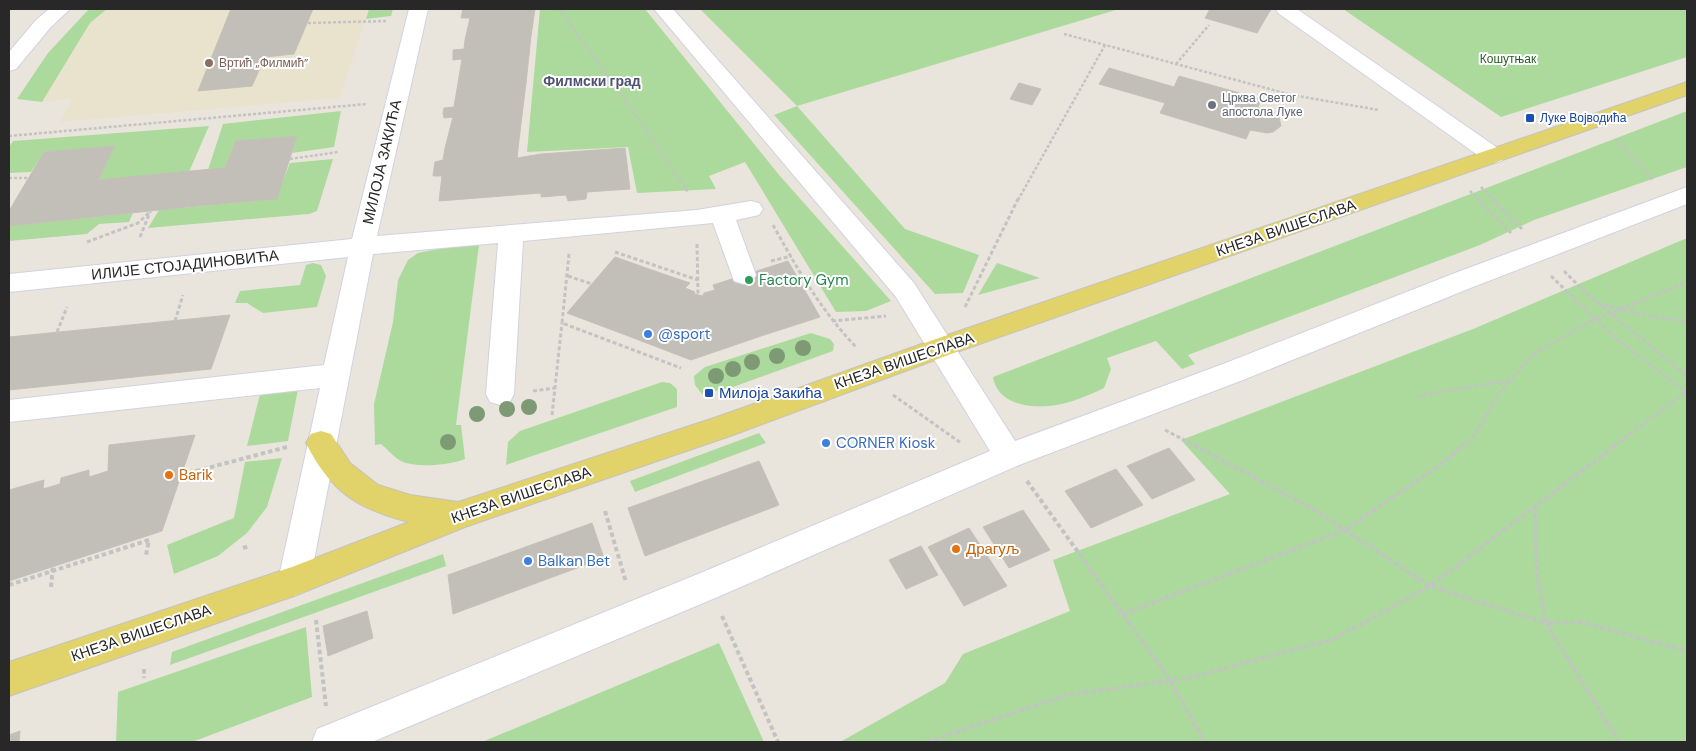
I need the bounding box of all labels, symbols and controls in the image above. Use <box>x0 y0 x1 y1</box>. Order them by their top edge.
park label: Кошутњак <box>1480 51 1537 67</box>
place label: Вртић „Филмић” <box>219 55 309 71</box>
marker: Вртић „Филмић” <box>203 57 215 69</box>
district label: Филмски град <box>543 72 641 90</box>
place label: Црква Светог апостола Луке <box>1222 90 1303 120</box>
street label: МИЛОЈА ЗАКИЋА <box>358 98 406 226</box>
marker: Црква Светог апостола Луке <box>1206 99 1218 111</box>
place label: Луке Војводића <box>1540 110 1627 126</box>
marker: Луке Војводића <box>1524 112 1536 124</box>
street label: КНЕЗА ВИШЕСЛАВА <box>1213 195 1359 261</box>
street label: ИЛИЈЕ СТОЈАДИНОВИЋА <box>90 245 280 285</box>
place label: Factory Gym <box>759 270 849 290</box>
marker: Factory Gym <box>743 274 755 286</box>
place label: @sport <box>658 324 710 344</box>
marker: @sport <box>642 328 654 340</box>
street label: КНЕЗА ВИШЕСЛАВА <box>831 328 977 394</box>
place label: Милоја Закића <box>719 383 822 403</box>
marker: Милоја Закића <box>703 387 715 399</box>
place label: CORNER Kiosk <box>836 433 936 453</box>
marker: CORNER Kiosk <box>820 437 832 449</box>
street label: КНЕЗА ВИШЕСЛАВА <box>448 462 594 528</box>
place label: Barik <box>179 465 213 485</box>
marker: Barik <box>163 469 175 481</box>
place label: Драгуљ <box>966 539 1019 559</box>
marker: Драгуљ <box>950 543 962 555</box>
place label: Balkan Bet <box>538 551 610 571</box>
marker: Balkan Bet <box>522 555 534 567</box>
street label: КНЕЗА ВИШЕСЛАВА <box>68 600 214 666</box>

